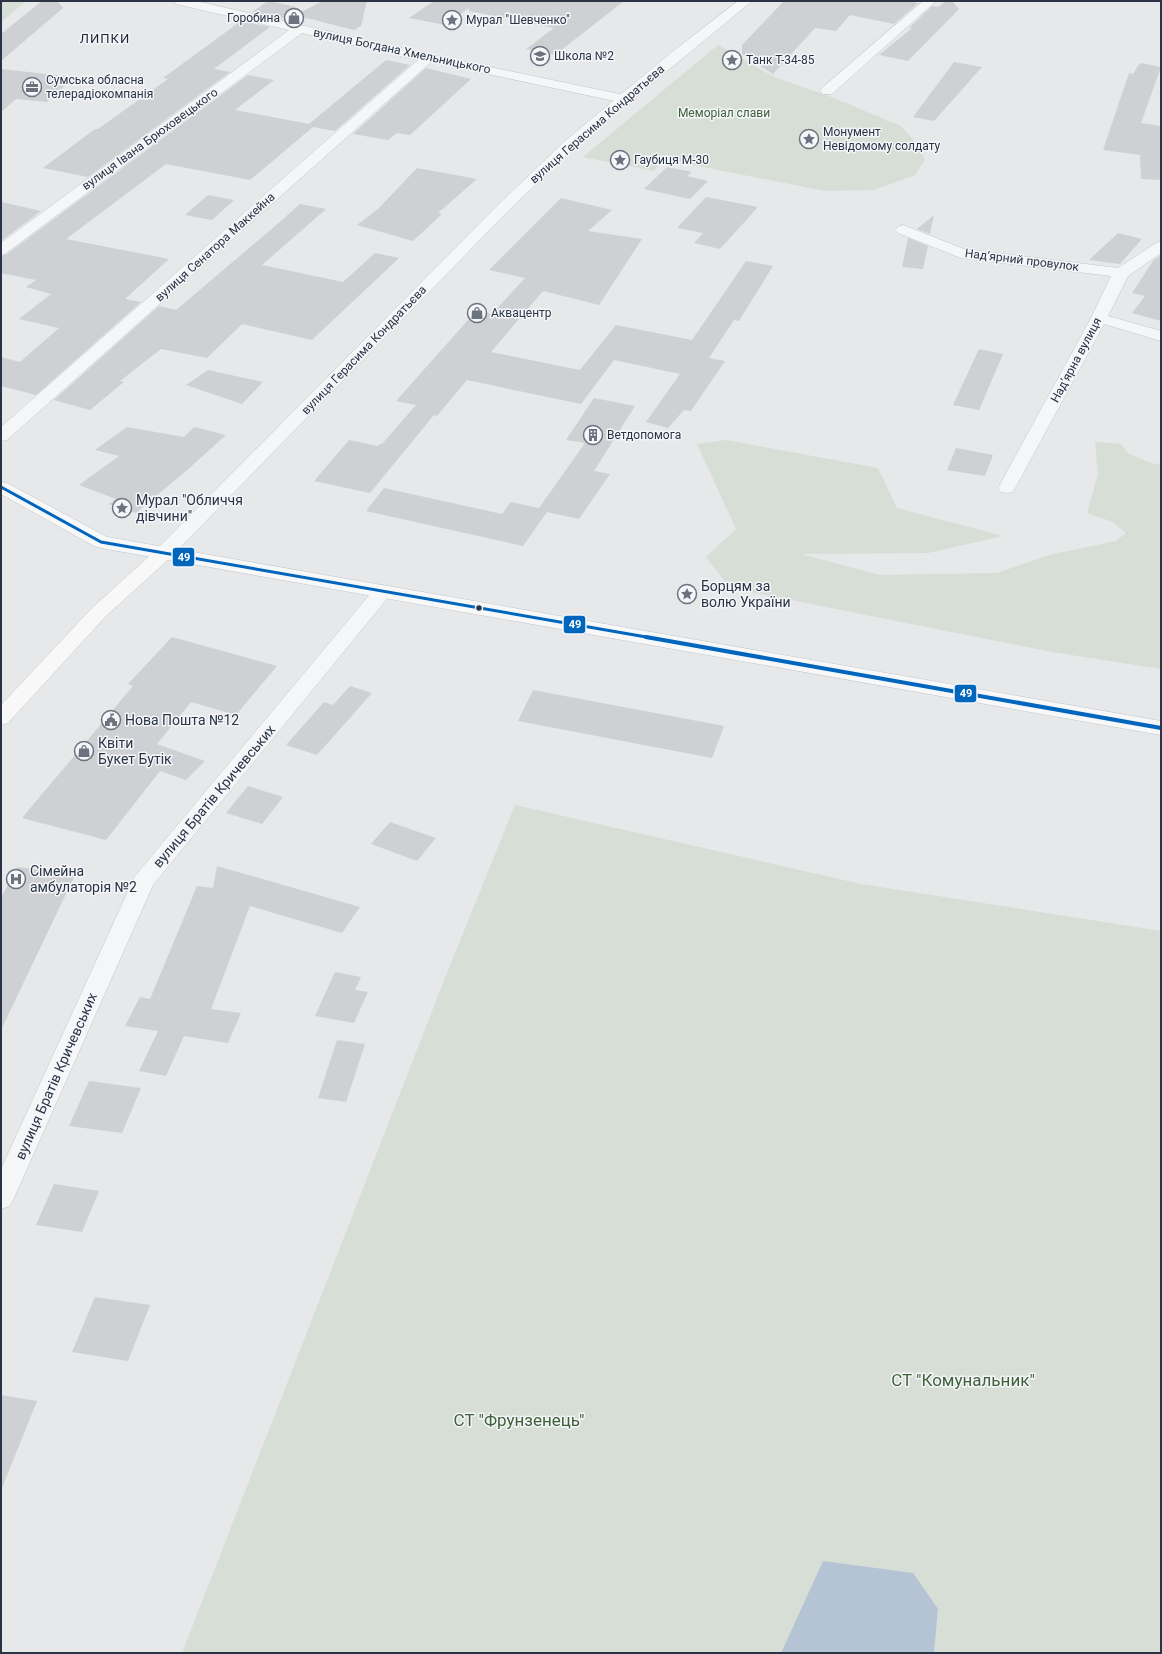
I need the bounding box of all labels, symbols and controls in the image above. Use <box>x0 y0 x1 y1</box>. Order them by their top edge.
shop icon: Горобина <box>283 7 305 29</box>
place icon: Мурал "Шевченко" <box>441 9 463 31</box>
place label: Горобина <box>227 11 280 25</box>
place label: Мурал "Шевченко" <box>466 13 570 27</box>
street label: вулиця Богдана Хмельницького <box>312 25 492 77</box>
district label: ЛИПКИ <box>80 31 130 46</box>
school or university icon: Школа №2 <box>529 45 551 67</box>
place label: Школа №2 <box>554 49 614 63</box>
place icon: Танк Т-34-85 <box>721 49 743 71</box>
place label: Танк Т-34-85 <box>746 53 815 67</box>
street label: вулиця Герасима Кондратьєва <box>527 62 667 186</box>
place label: Сумська обласна телерадіокомпанія <box>46 73 153 101</box>
office icon: Сумська обласна телерадіокомпанія <box>21 76 43 98</box>
street label: вулиця Івана Брюховецького <box>79 85 221 193</box>
park label: Меморіал слави <box>678 106 770 120</box>
place label: Монумент Невідомому солдату <box>823 125 941 153</box>
place icon: Монумент Невідомому солдату <box>798 128 820 150</box>
place icon: Гаубиця М-30 <box>609 149 631 171</box>
place label: Гаубиця М-30 <box>634 153 709 167</box>
street label: вулиця Сенатора Маккейна <box>152 190 278 304</box>
street label: Надʼярний провулок <box>964 246 1080 274</box>
street label: вулиця Герасима Кондратьєва <box>299 283 429 417</box>
shop icon: Аквацентр <box>466 302 488 324</box>
place label: Аквацентр <box>491 306 552 320</box>
street label: Надʼярна вулиця <box>1048 315 1104 405</box>
building icon: Ветдопомога <box>582 424 604 446</box>
place label: Ветдопомога <box>607 428 681 442</box>
place label: Мурал "Обличчя дівчини" <box>136 492 243 524</box>
place icon: Мурал "Обличчя дівчини" <box>111 497 133 519</box>
line badge: 49 <box>172 547 195 567</box>
text: 49 <box>178 551 190 564</box>
place label: Борцям за волю України <box>701 578 791 610</box>
place icon: Борцям за волю України <box>676 583 698 605</box>
unlabelled marker <box>474 603 484 613</box>
line badge: 49 <box>563 615 586 634</box>
text: 49 <box>569 618 581 631</box>
line badge: 49 <box>954 684 977 703</box>
text: 49 <box>960 687 972 700</box>
public building icon: Нова Пошта №12 <box>100 709 122 731</box>
place label: Нова Пошта №12 <box>125 712 239 728</box>
street label: вулиця Братів Кричевських <box>150 721 278 871</box>
place label: Квіти Букет Бутік <box>98 735 172 767</box>
shop icon: Квіти Букет Бутік <box>73 740 95 762</box>
place label: Сімейна амбулаторія №2 <box>30 863 137 895</box>
hospital icon: Сімейна амбулаторія №2 <box>5 868 27 890</box>
street label: вулиця Братів Кричевських <box>12 990 100 1162</box>
park label: СТ "Комунальник" <box>891 1370 1035 1390</box>
park label: СТ "Фрунзенець" <box>454 1410 584 1430</box>

